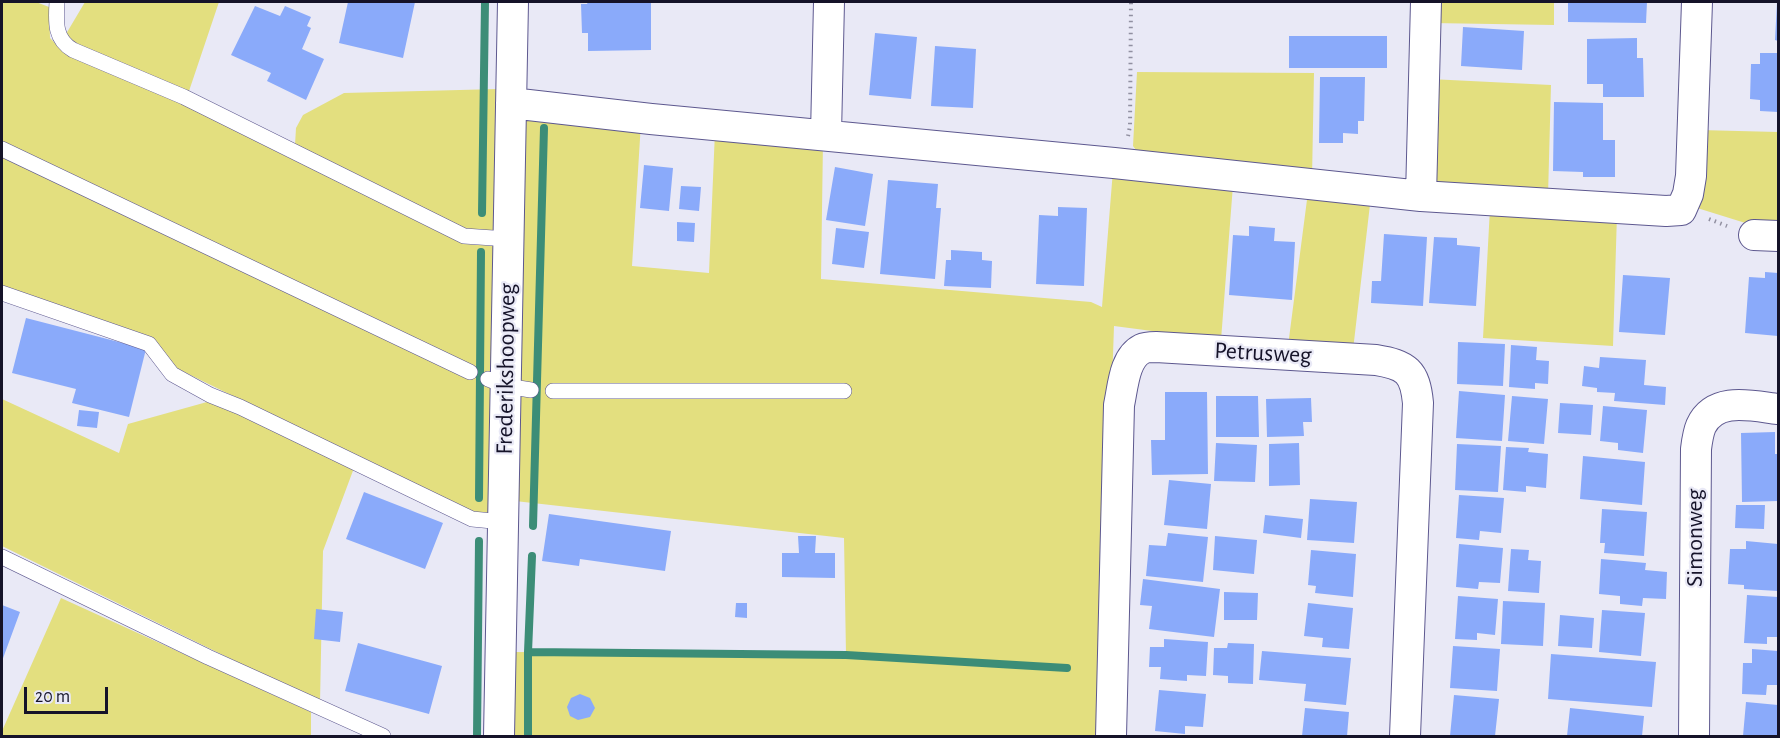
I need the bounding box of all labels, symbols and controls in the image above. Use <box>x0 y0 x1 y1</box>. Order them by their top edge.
street label: Frederikshoopweg <box>490 283 522 455</box>
street label: Petrusweg <box>1214 336 1312 370</box>
street label: Simonweg <box>1681 489 1709 587</box>
scale bar <box>27 675 111 713</box>
text: 20 m <box>35 688 70 706</box>

